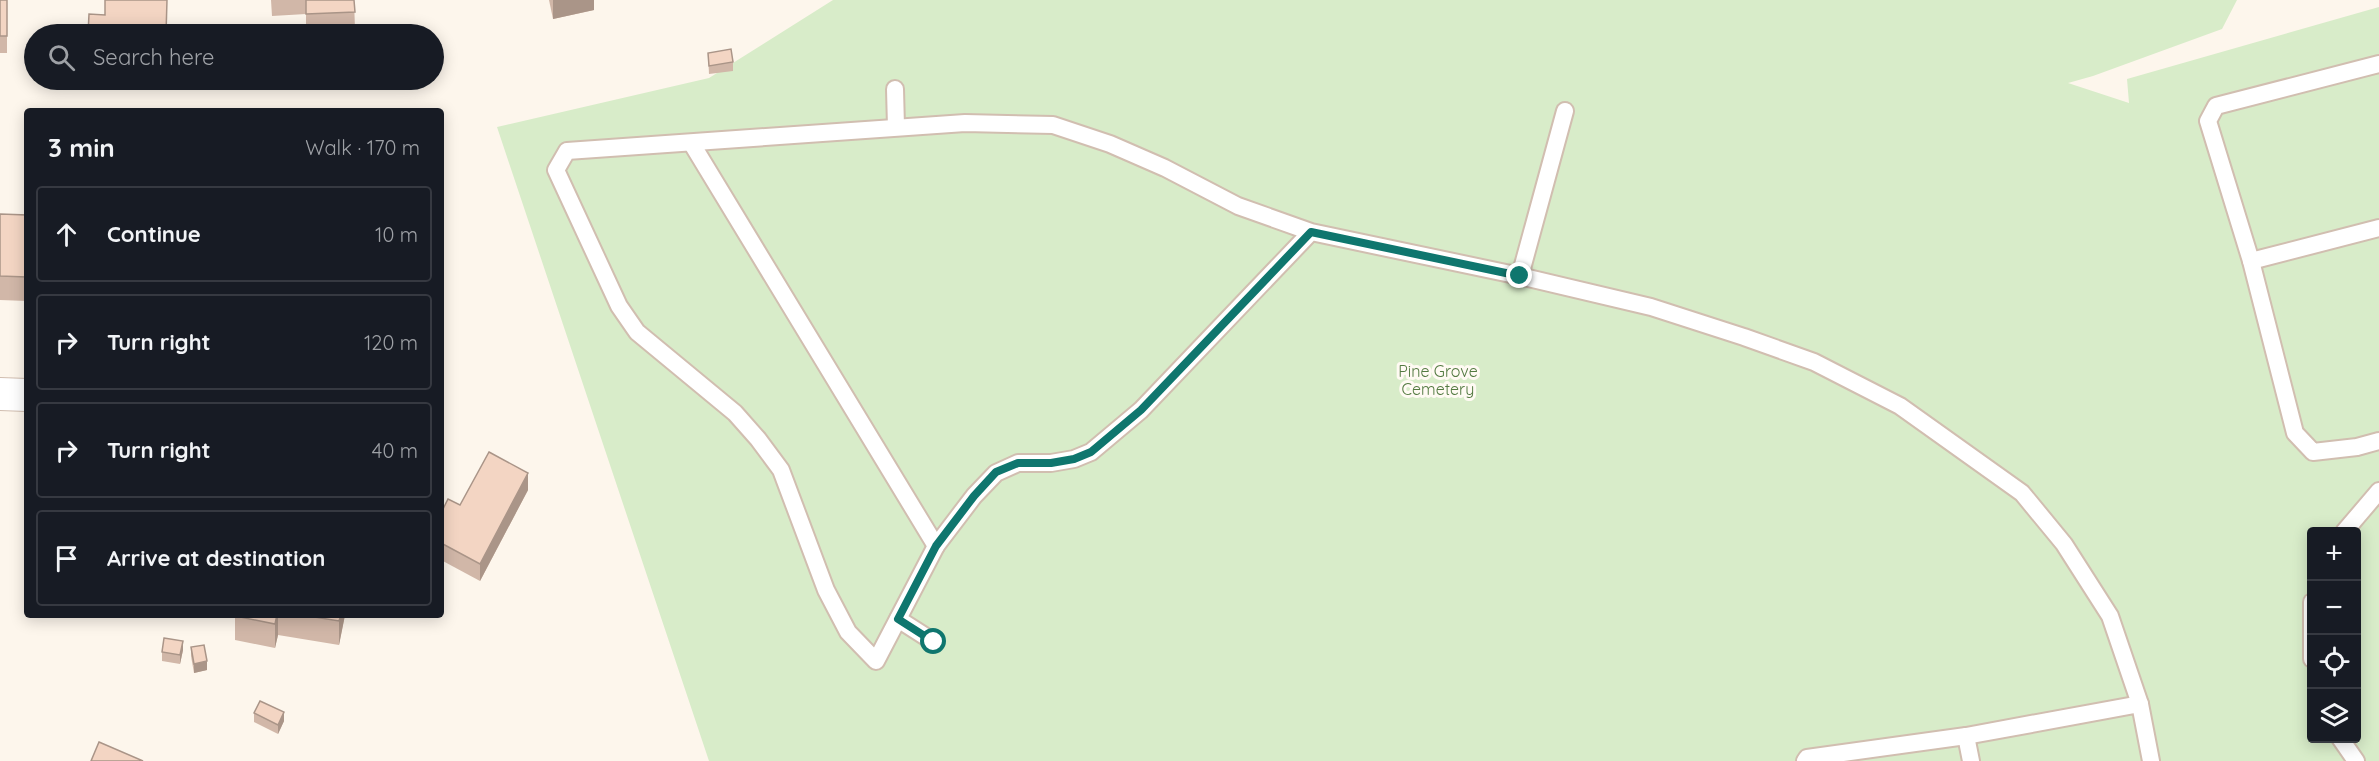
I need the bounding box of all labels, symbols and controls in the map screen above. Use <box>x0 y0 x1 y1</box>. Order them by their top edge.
search box <box>24 24 444 90</box>
icon: search <box>45 41 78 74</box>
text: Search here <box>93 43 214 71</box>
text: 3 min <box>48 131 115 164</box>
text: Walk · 170 m <box>305 135 420 160</box>
icon: ahead <box>50 218 83 251</box>
text: Continue <box>107 220 201 248</box>
text: 10 m <box>375 222 418 247</box>
route end <box>1506 262 1532 288</box>
icon: right <box>50 326 83 359</box>
text: Turn right <box>107 328 211 356</box>
text: 120 m <box>364 330 418 355</box>
park label: Pine Grove Cemetery <box>1398 361 1478 399</box>
icon: right <box>50 434 83 467</box>
text: Turn right <box>107 436 211 464</box>
text: 40 m <box>372 438 418 463</box>
map controls <box>2307 527 2361 743</box>
button: + <box>2307 527 2361 581</box>
icon: arrive <box>50 542 83 575</box>
text: Arrive at destination <box>107 544 325 572</box>
button: − <box>2307 581 2361 635</box>
route start <box>920 628 946 654</box>
button: locate <box>2307 635 2361 689</box>
button: layers <box>2307 689 2361 743</box>

